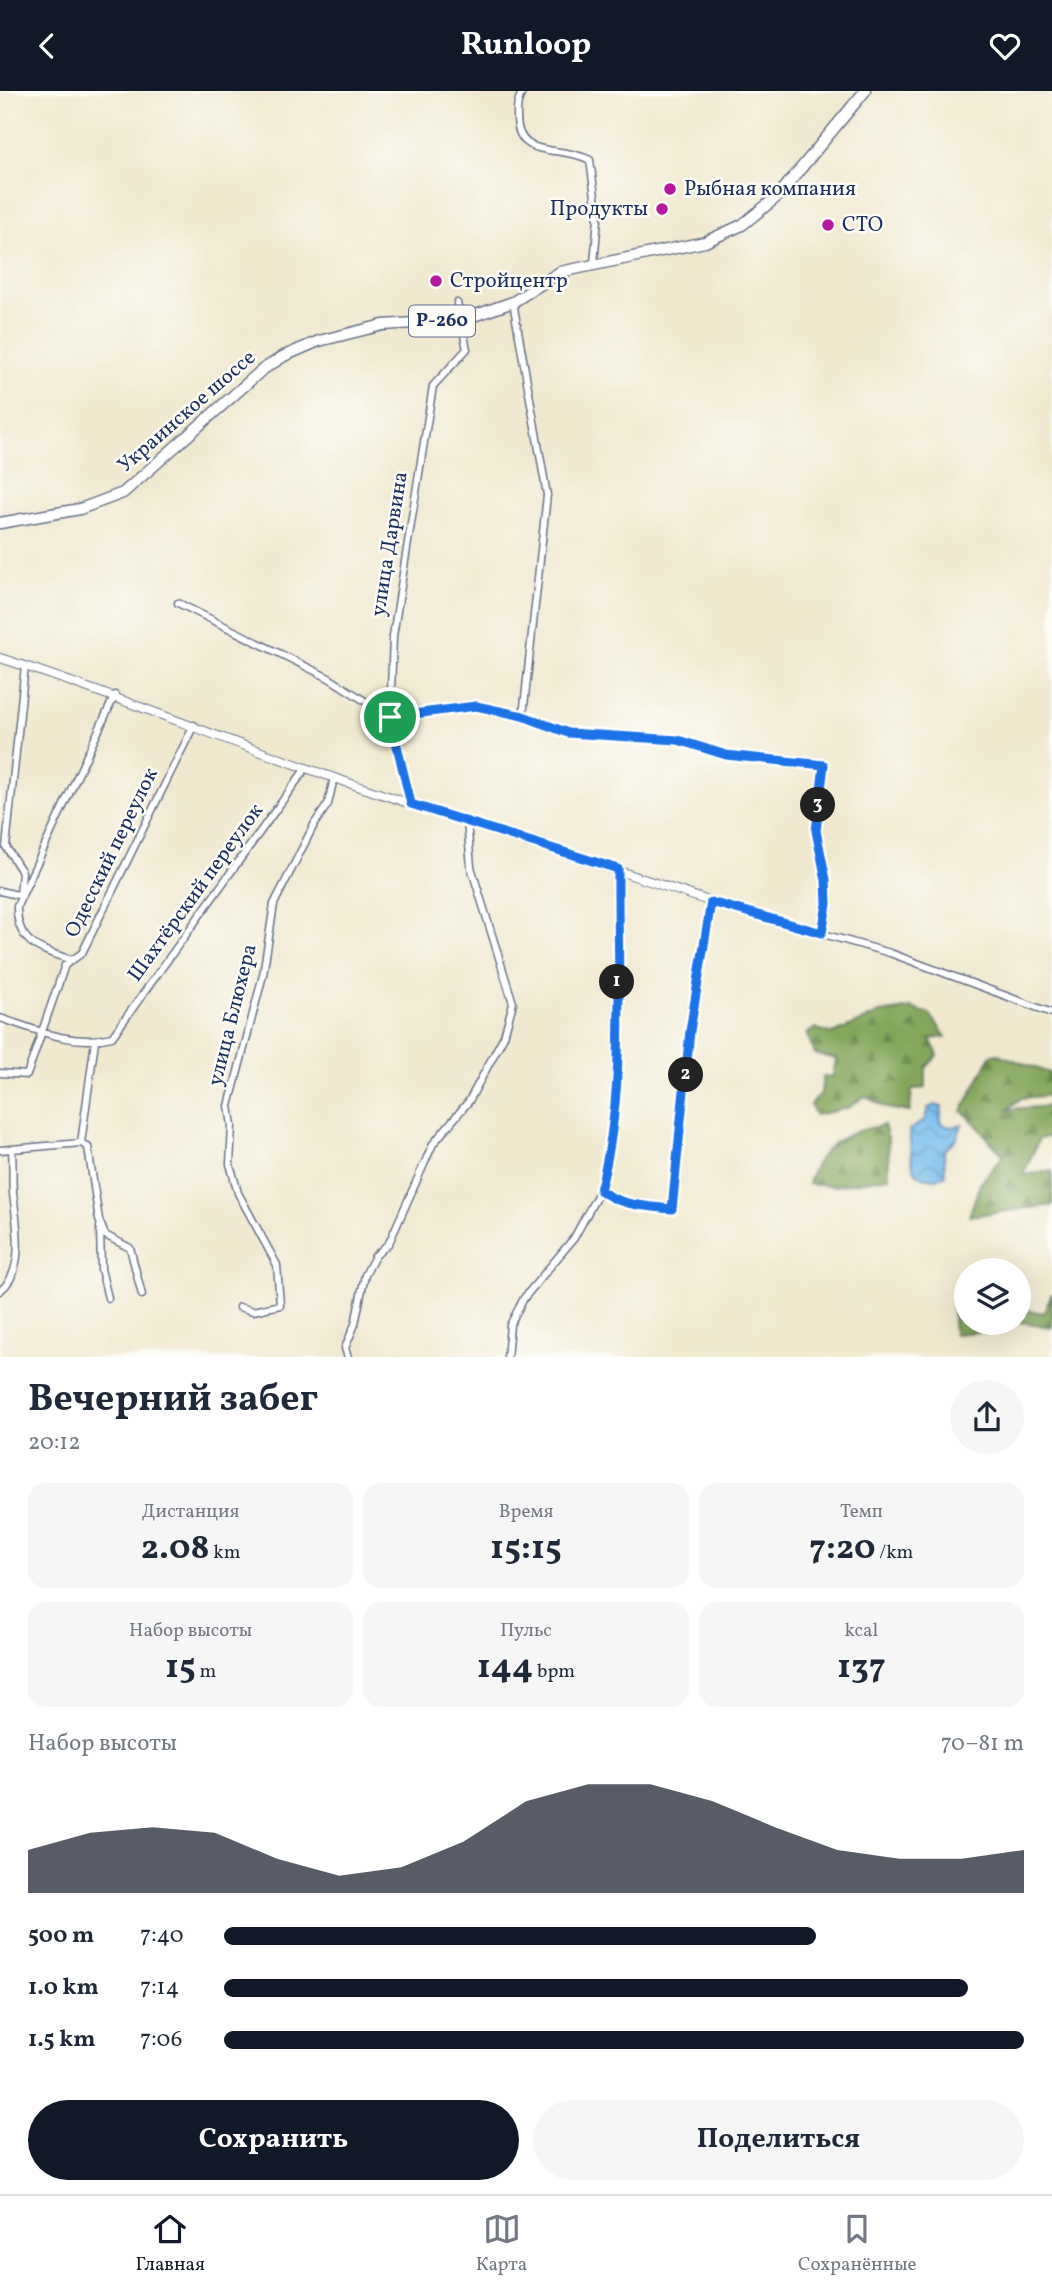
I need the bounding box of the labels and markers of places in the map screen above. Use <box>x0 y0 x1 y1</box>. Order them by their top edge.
place label: Рыбная компания <box>684 175 856 204</box>
marker: Рыбная компания <box>662 181 678 197</box>
place label: Продукты <box>550 195 648 224</box>
marker: Продукты <box>654 201 670 217</box>
place label: СТО <box>842 211 883 240</box>
marker: СТО <box>820 217 836 233</box>
place label: Стройцентр <box>450 267 568 296</box>
marker: Стройцентр <box>428 273 444 289</box>
pin <box>360 687 420 747</box>
pin: 3 <box>800 787 836 823</box>
pin: 1 <box>600 965 634 999</box>
pin: 2 <box>668 1058 704 1093</box>

